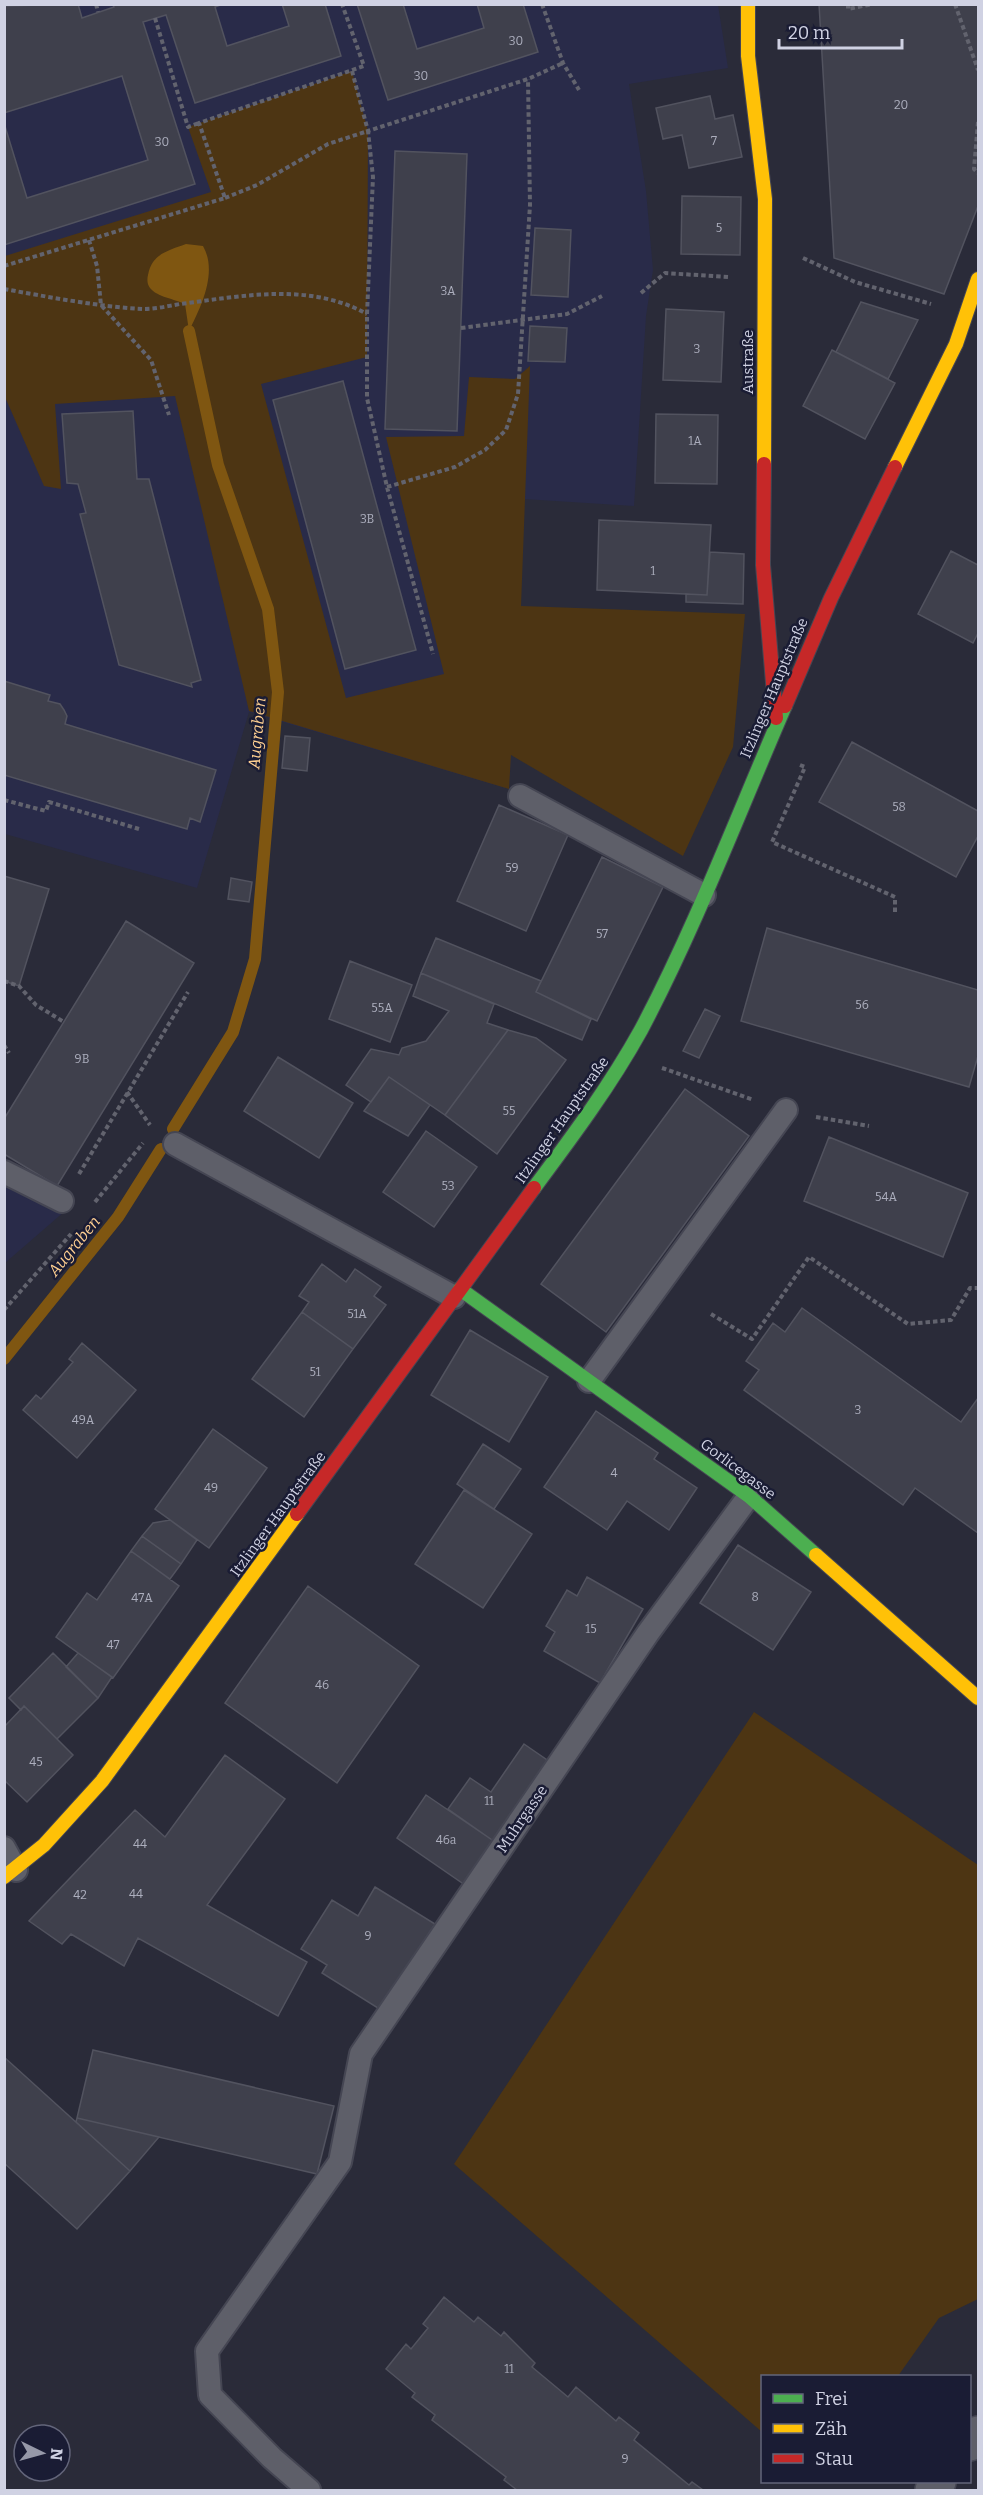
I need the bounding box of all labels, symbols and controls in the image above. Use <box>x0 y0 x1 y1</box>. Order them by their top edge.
scale bar <box>779 12 902 50</box>
text: 20 m <box>788 22 830 44</box>
house number: 30 <box>509 34 523 48</box>
house number: 30 <box>414 69 428 83</box>
house number: 20 <box>894 98 908 112</box>
house number: 7 <box>711 134 717 148</box>
house number: 30 <box>155 135 169 149</box>
house number: 5 <box>716 221 722 235</box>
house number: 3A <box>441 284 456 298</box>
street label: Austraße <box>739 330 757 394</box>
house number: 3 <box>694 342 701 356</box>
house number: 1A <box>688 434 702 448</box>
house number: 3B <box>360 512 374 526</box>
house number: 1 <box>651 564 656 578</box>
street label: Itzlinger Hauptstraße <box>736 615 812 761</box>
water label: Augraben <box>244 696 270 771</box>
house number: 58 <box>892 800 906 814</box>
house number: 59 <box>505 861 519 875</box>
house number: 57 <box>596 927 608 941</box>
house number: 56 <box>855 998 869 1012</box>
house number: 55A <box>371 1001 393 1015</box>
house number: 9B <box>75 1052 89 1066</box>
street label: Itzlinger Hauptstraße <box>511 1053 613 1187</box>
house number: 55 <box>503 1104 515 1118</box>
house number: 53 <box>442 1179 455 1193</box>
house number: 54A <box>875 1190 897 1204</box>
water label: Augraben <box>43 1212 104 1281</box>
house number: 51A <box>347 1307 367 1321</box>
house number: 51 <box>309 1365 321 1379</box>
house number: 3 <box>855 1403 862 1417</box>
house number: 49A <box>72 1413 95 1427</box>
street label: Gorlicegasse <box>697 1435 779 1503</box>
street label: Itzlinger Hauptstraße <box>227 1448 329 1580</box>
house number: 4 <box>610 1466 618 1480</box>
house number: 49 <box>204 1481 218 1495</box>
house number: 8 <box>751 1590 759 1604</box>
house number: 47A <box>131 1591 153 1605</box>
house number: 15 <box>585 1622 597 1636</box>
house number: 47 <box>107 1638 119 1652</box>
house number: 46 <box>315 1678 329 1692</box>
house number: 45 <box>29 1755 43 1769</box>
street label: Muhrgasse <box>493 1782 551 1856</box>
house number: 11 <box>484 1794 494 1808</box>
house number: 46a <box>436 1833 457 1847</box>
house number: 44 <box>133 1837 147 1851</box>
house number: 44 <box>129 1887 143 1901</box>
house number: 42 <box>73 1888 87 1902</box>
house number: 9 <box>364 1929 372 1943</box>
house number: 11 <box>504 2362 514 2376</box>
legend <box>761 2375 971 2483</box>
text: Frei <box>815 2388 848 2410</box>
text: Zäh <box>815 2418 847 2440</box>
north arrow <box>12 2423 72 2483</box>
text: N <box>46 2447 66 2461</box>
text: Stau <box>815 2448 853 2470</box>
house number: 9 <box>621 2452 629 2466</box>

